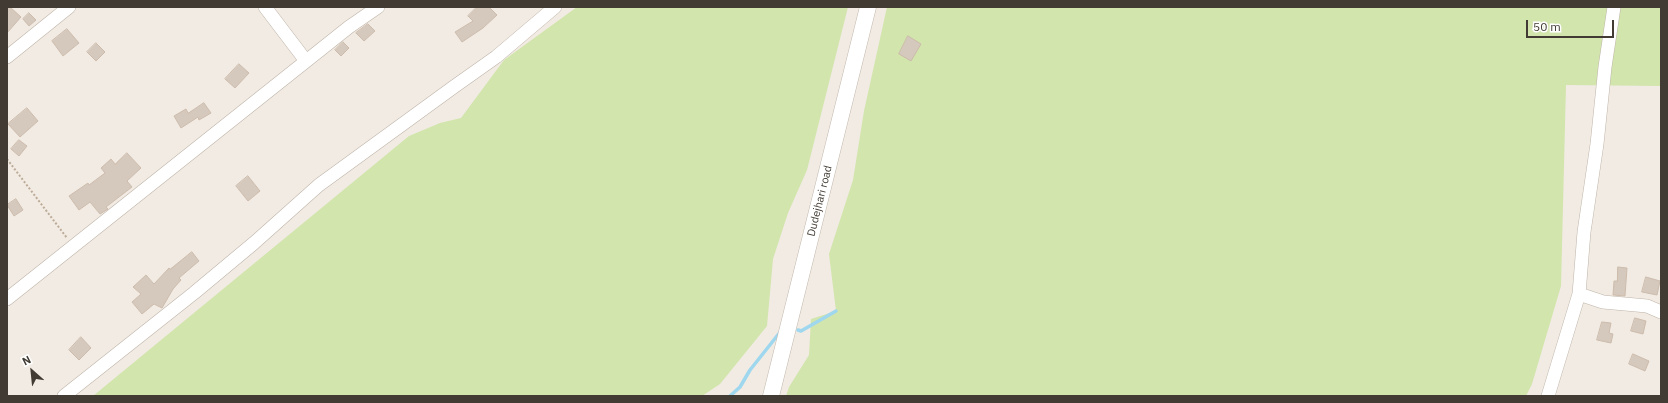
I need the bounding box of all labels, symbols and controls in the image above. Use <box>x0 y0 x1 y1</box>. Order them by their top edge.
scale bar <box>1528 12 1616 38</box>
text: 50 m <box>1533 19 1561 34</box>
street label: Dudejhari road <box>805 164 835 238</box>
north arrow <box>12 351 52 391</box>
text: N <box>20 352 33 368</box>

